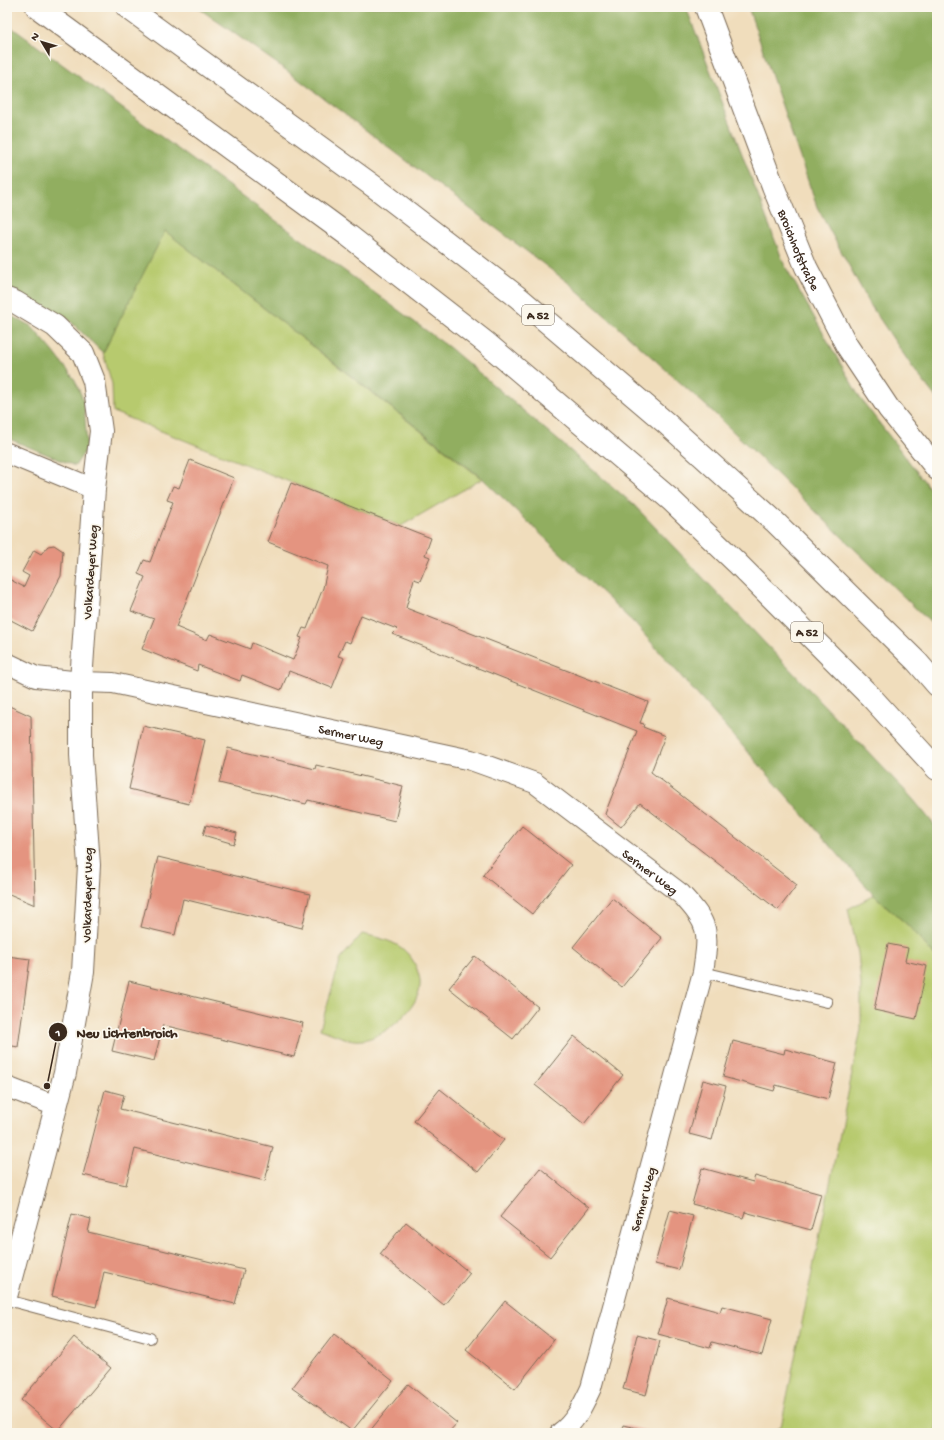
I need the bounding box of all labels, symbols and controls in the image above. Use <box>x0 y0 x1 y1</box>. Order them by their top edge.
north arrow <box>22 22 62 62</box>
text: N <box>29 31 43 44</box>
street label: Broichhofstraße <box>773 207 822 294</box>
road number: A 52 <box>522 305 554 325</box>
street label: Volkardeyer Weg <box>81 524 102 621</box>
road number: A 52 <box>791 622 823 642</box>
street label: Sermer Weg <box>317 722 384 751</box>
street label: Sermer Weg <box>618 847 680 899</box>
street label: Volkardeyer Weg <box>80 848 97 944</box>
callout: Neu Lichtenbroich <box>48 1019 185 1045</box>
text: Neu Lichtenbroich <box>76 1026 178 1043</box>
text: 1 <box>55 1027 61 1041</box>
street label: Sermer Weg <box>629 1166 660 1234</box>

